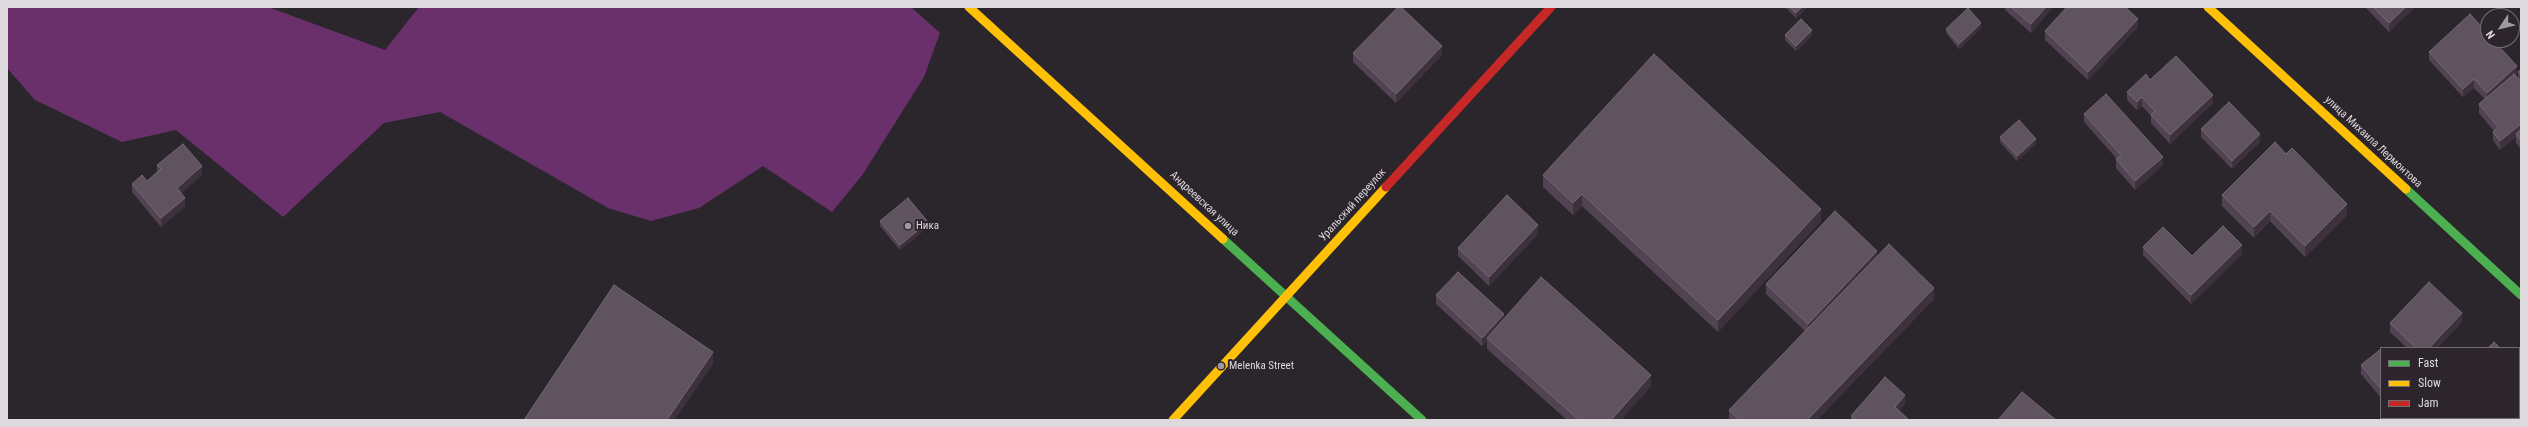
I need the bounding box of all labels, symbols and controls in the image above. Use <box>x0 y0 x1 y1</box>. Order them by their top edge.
north arrow <box>2480 8 2520 48</box>
text: N <box>2483 28 2498 41</box>
street label: улица Михаила Лермонтова <box>2322 93 2424 191</box>
street label: Уральский переулок <box>1317 166 1389 244</box>
street label: Андреевская улица <box>1167 169 1241 239</box>
place label: Ника <box>916 219 939 233</box>
marker: Ника <box>903 221 913 231</box>
legend <box>2380 347 2520 419</box>
text: Fast <box>2418 356 2438 370</box>
place label: Melenka Street <box>1229 359 1294 373</box>
marker: Melenka Street <box>1216 361 1226 371</box>
text: Slow <box>2418 376 2441 390</box>
text: Jam <box>2418 396 2439 410</box>

